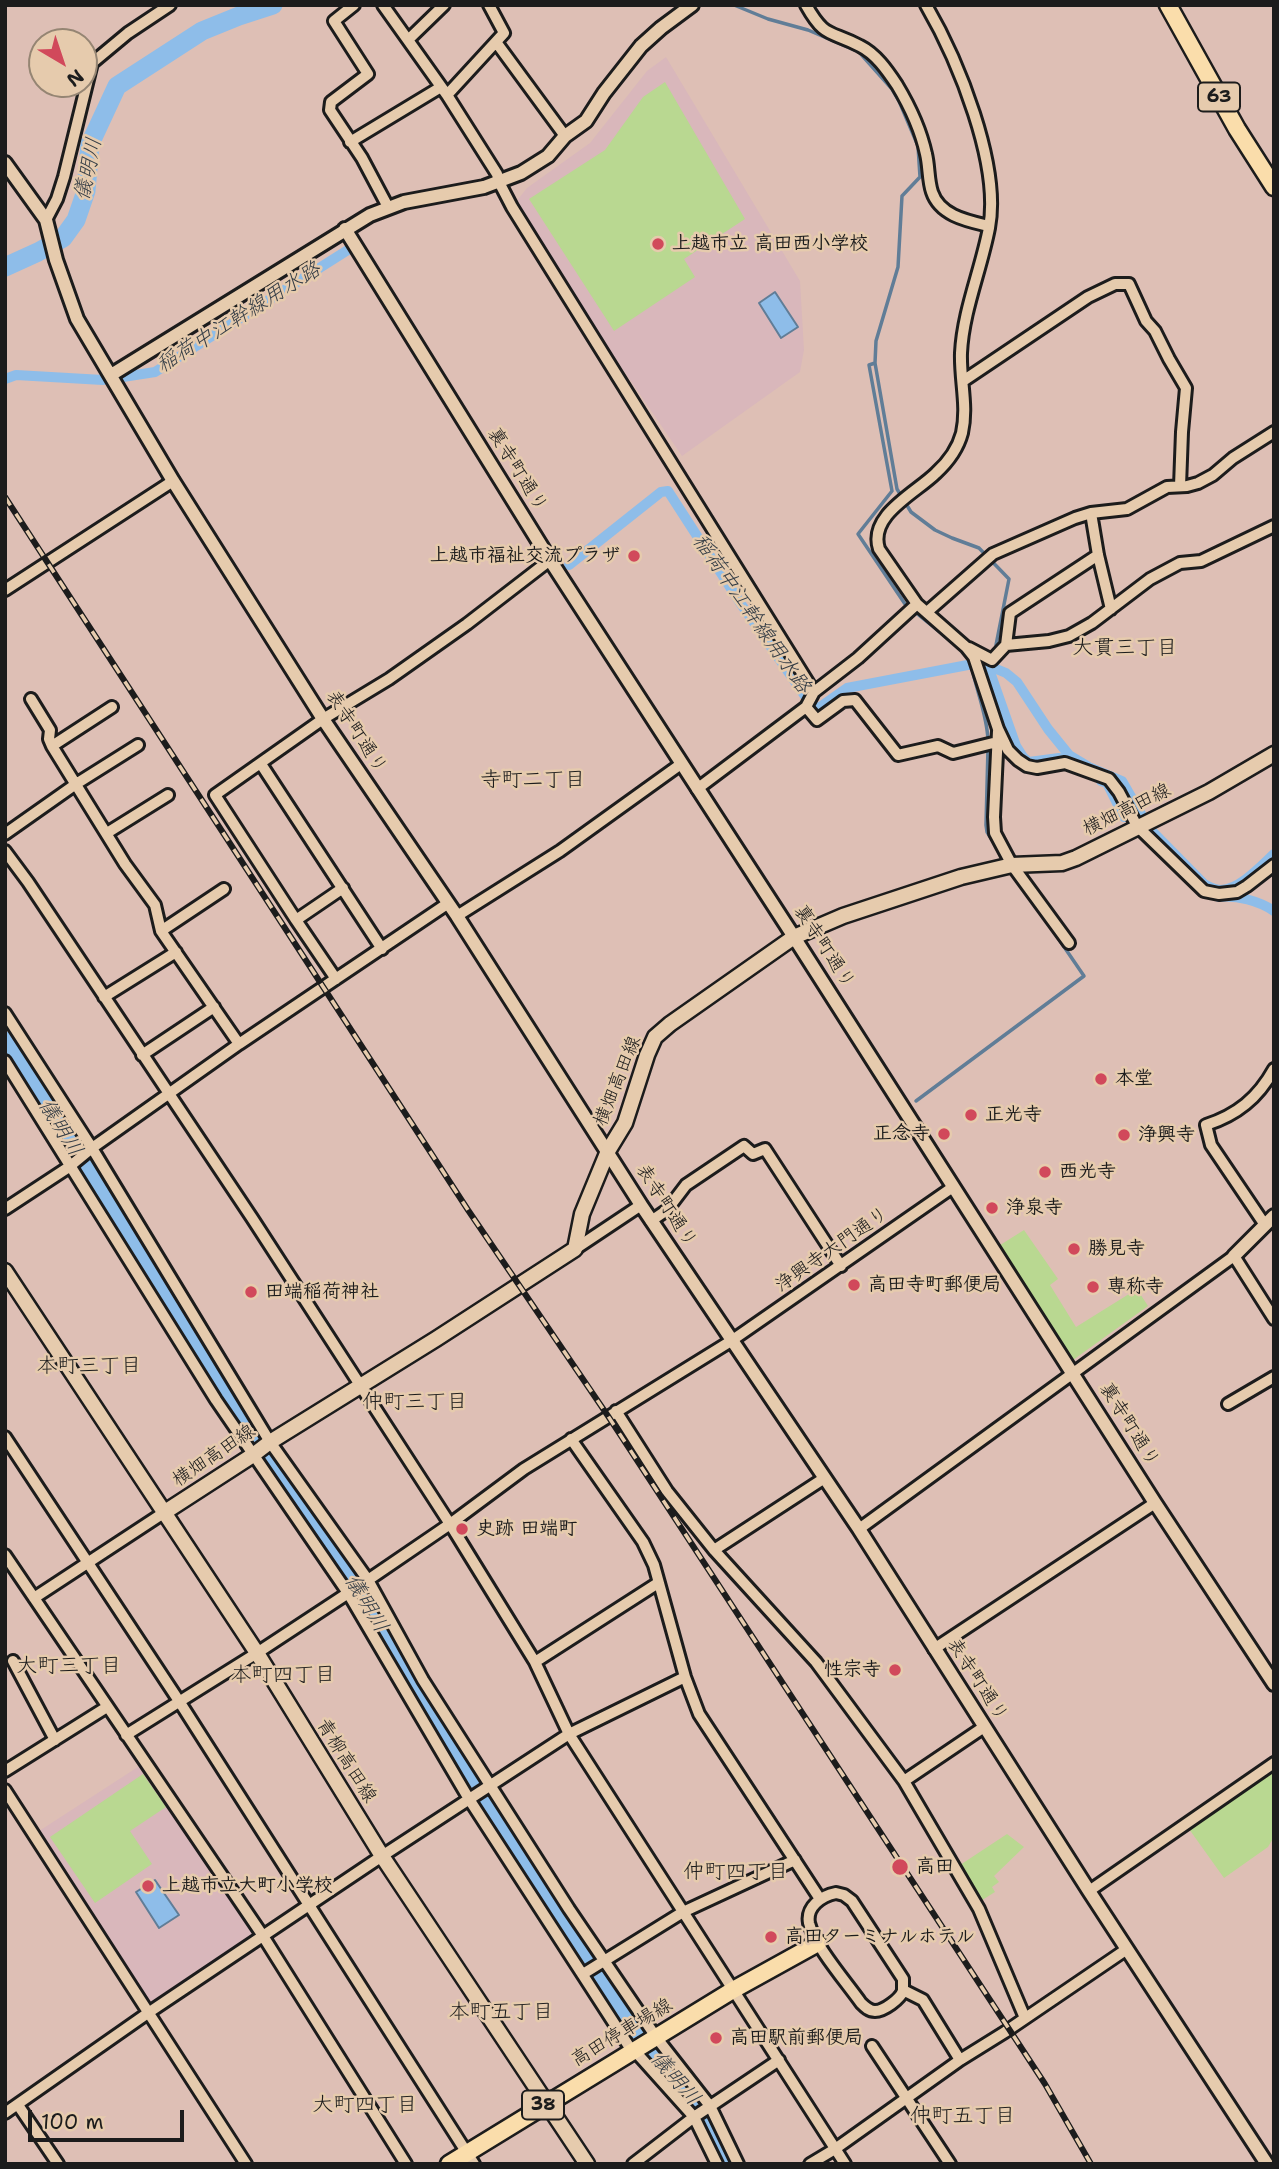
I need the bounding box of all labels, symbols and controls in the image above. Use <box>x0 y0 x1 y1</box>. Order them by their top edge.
north arrow <box>28 28 98 98</box>
text: N <box>62 64 89 93</box>
road number: 63 <box>1198 82 1240 112</box>
water label: 儀明川 <box>70 136 108 202</box>
place label: 上越市立 高田西小学校 <box>672 233 869 255</box>
marker: 上越市立 高田西小学校 <box>650 236 666 252</box>
water label: 稲荷中江幹線用水路 <box>152 257 326 379</box>
street label: 裏寺町通り <box>482 424 552 516</box>
water label: 稲荷中江幹線用水路 <box>686 529 816 699</box>
place label: 上越市福祉交流プラザ <box>430 545 620 567</box>
marker: 上越市福祉交流プラザ <box>626 548 642 564</box>
district label: 大貫三丁目 <box>1073 636 1177 662</box>
street label: 表寺町通り <box>321 686 391 778</box>
district label: 寺町二丁目 <box>481 768 585 794</box>
street label: 横畑高田線 <box>1079 779 1175 841</box>
street label: 裏寺町通り <box>789 901 859 993</box>
street label: 横畑高田線 <box>590 1033 646 1129</box>
place label: 本堂 <box>1115 1068 1153 1090</box>
marker: 本堂 <box>1093 1071 1109 1087</box>
water label: 儀明川 <box>33 1095 87 1161</box>
place label: 正光寺 <box>985 1104 1042 1126</box>
marker: 正光寺 <box>963 1107 979 1123</box>
place label: 正念寺 <box>873 1123 930 1145</box>
place label: 浄興寺 <box>1138 1124 1195 1146</box>
marker: 正念寺 <box>936 1126 952 1142</box>
marker: 浄興寺 <box>1116 1127 1132 1143</box>
street label: 表寺町通り <box>631 1160 701 1252</box>
place label: 西光寺 <box>1059 1161 1116 1183</box>
marker: 西光寺 <box>1037 1164 1053 1180</box>
place label: 浄泉寺 <box>1006 1197 1063 1219</box>
marker: 浄泉寺 <box>984 1200 1000 1216</box>
street label: 浄興寺大門通り <box>771 1203 893 1297</box>
place label: 勝見寺 <box>1088 1238 1145 1260</box>
marker: 勝見寺 <box>1066 1241 1082 1257</box>
place label: 高田寺町郵便局 <box>868 1274 1001 1296</box>
place label: 専称寺 <box>1107 1276 1164 1298</box>
marker: 高田寺町郵便局 <box>846 1277 862 1293</box>
marker: 専称寺 <box>1085 1279 1101 1295</box>
place label: 田端稲荷神社 <box>265 1281 379 1303</box>
marker: 田端稲荷神社 <box>243 1284 259 1300</box>
district label: 本町三丁目 <box>37 1354 141 1380</box>
street label: 裏寺町通り <box>1094 1379 1164 1471</box>
district label: 仲町三丁目 <box>363 1390 467 1416</box>
street label: 横畑高田線 <box>168 1420 260 1492</box>
place label: 史跡 田端町 <box>476 1518 578 1540</box>
marker: 史跡 田端町 <box>454 1521 470 1537</box>
water label: 儀明川 <box>339 1571 393 1637</box>
street label: 表寺町通り <box>942 1634 1012 1726</box>
district label: 大町三丁目 <box>17 1654 121 1680</box>
place label: 性宗寺 <box>824 1659 881 1681</box>
marker: 性宗寺 <box>887 1662 903 1678</box>
district label: 本町四丁目 <box>231 1663 335 1689</box>
street label: 青柳高田線 <box>311 1715 381 1807</box>
place label: 高田 <box>916 1856 954 1878</box>
marker: 高田 <box>890 1857 910 1877</box>
district label: 仲町四丁目 <box>684 1860 788 1886</box>
place label: 上越市立大町小学校 <box>162 1875 333 1897</box>
marker: 上越市立大町小学校 <box>140 1878 156 1894</box>
place label: 高田ターミナルホテル <box>785 1926 975 1948</box>
marker: 高田ターミナルホテル <box>763 1929 779 1945</box>
street label: 高田停車場線 <box>567 1994 677 2072</box>
district label: 本町五丁目 <box>449 2000 553 2026</box>
place label: 高田駅前郵便局 <box>730 2027 863 2049</box>
marker: 高田駅前郵便局 <box>708 2030 724 2046</box>
water label: 儀明川 <box>645 2047 705 2111</box>
road number: 38 <box>522 2090 564 2120</box>
district label: 大町四丁目 <box>313 2093 417 2119</box>
scale bar <box>32 2096 187 2140</box>
district label: 仲町五丁目 <box>911 2104 1015 2130</box>
text: 100 m <box>41 2108 104 2136</box>

